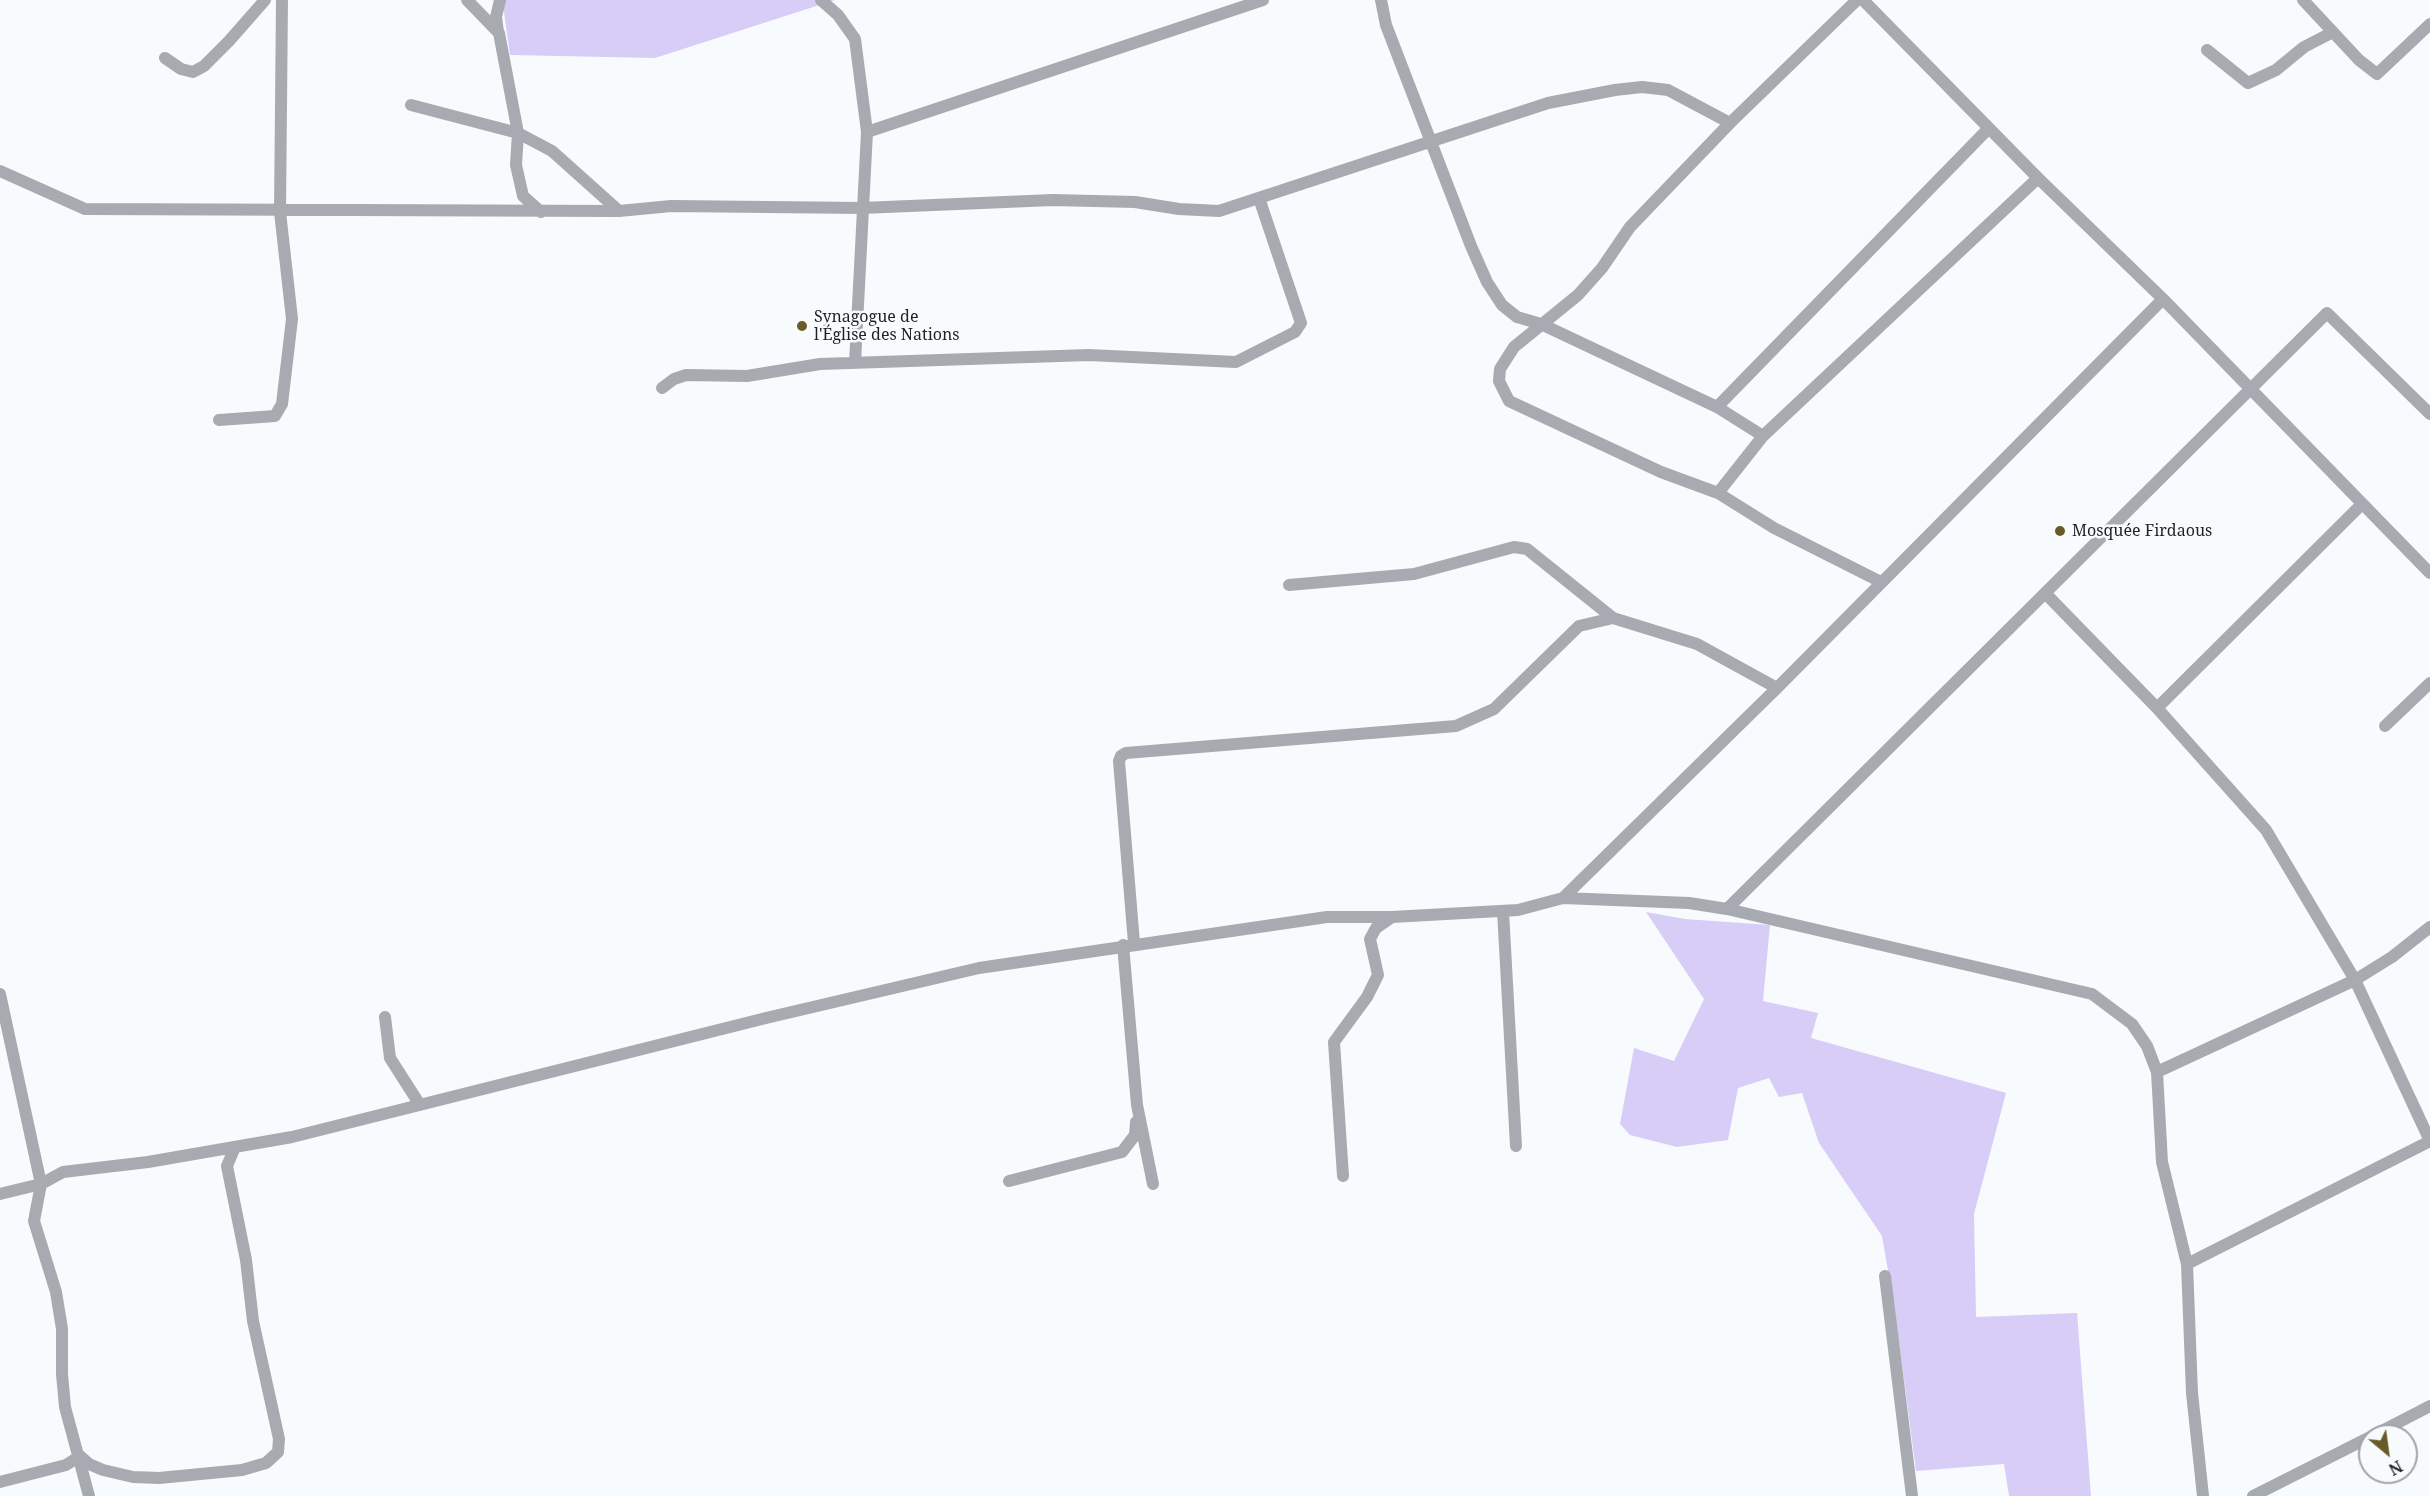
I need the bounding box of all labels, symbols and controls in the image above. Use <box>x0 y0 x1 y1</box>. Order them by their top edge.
place label: Synagogue de l'Église des Nations <box>814 307 960 345</box>
marker: Synagogue de l'Église des Nations <box>795 319 809 333</box>
place label: Mosquée Firdaous <box>2072 521 2212 541</box>
marker: Mosquée Firdaous <box>2053 524 2067 538</box>
north arrow <box>2358 1424 2418 1484</box>
text: N <box>2385 1455 2407 1481</box>

